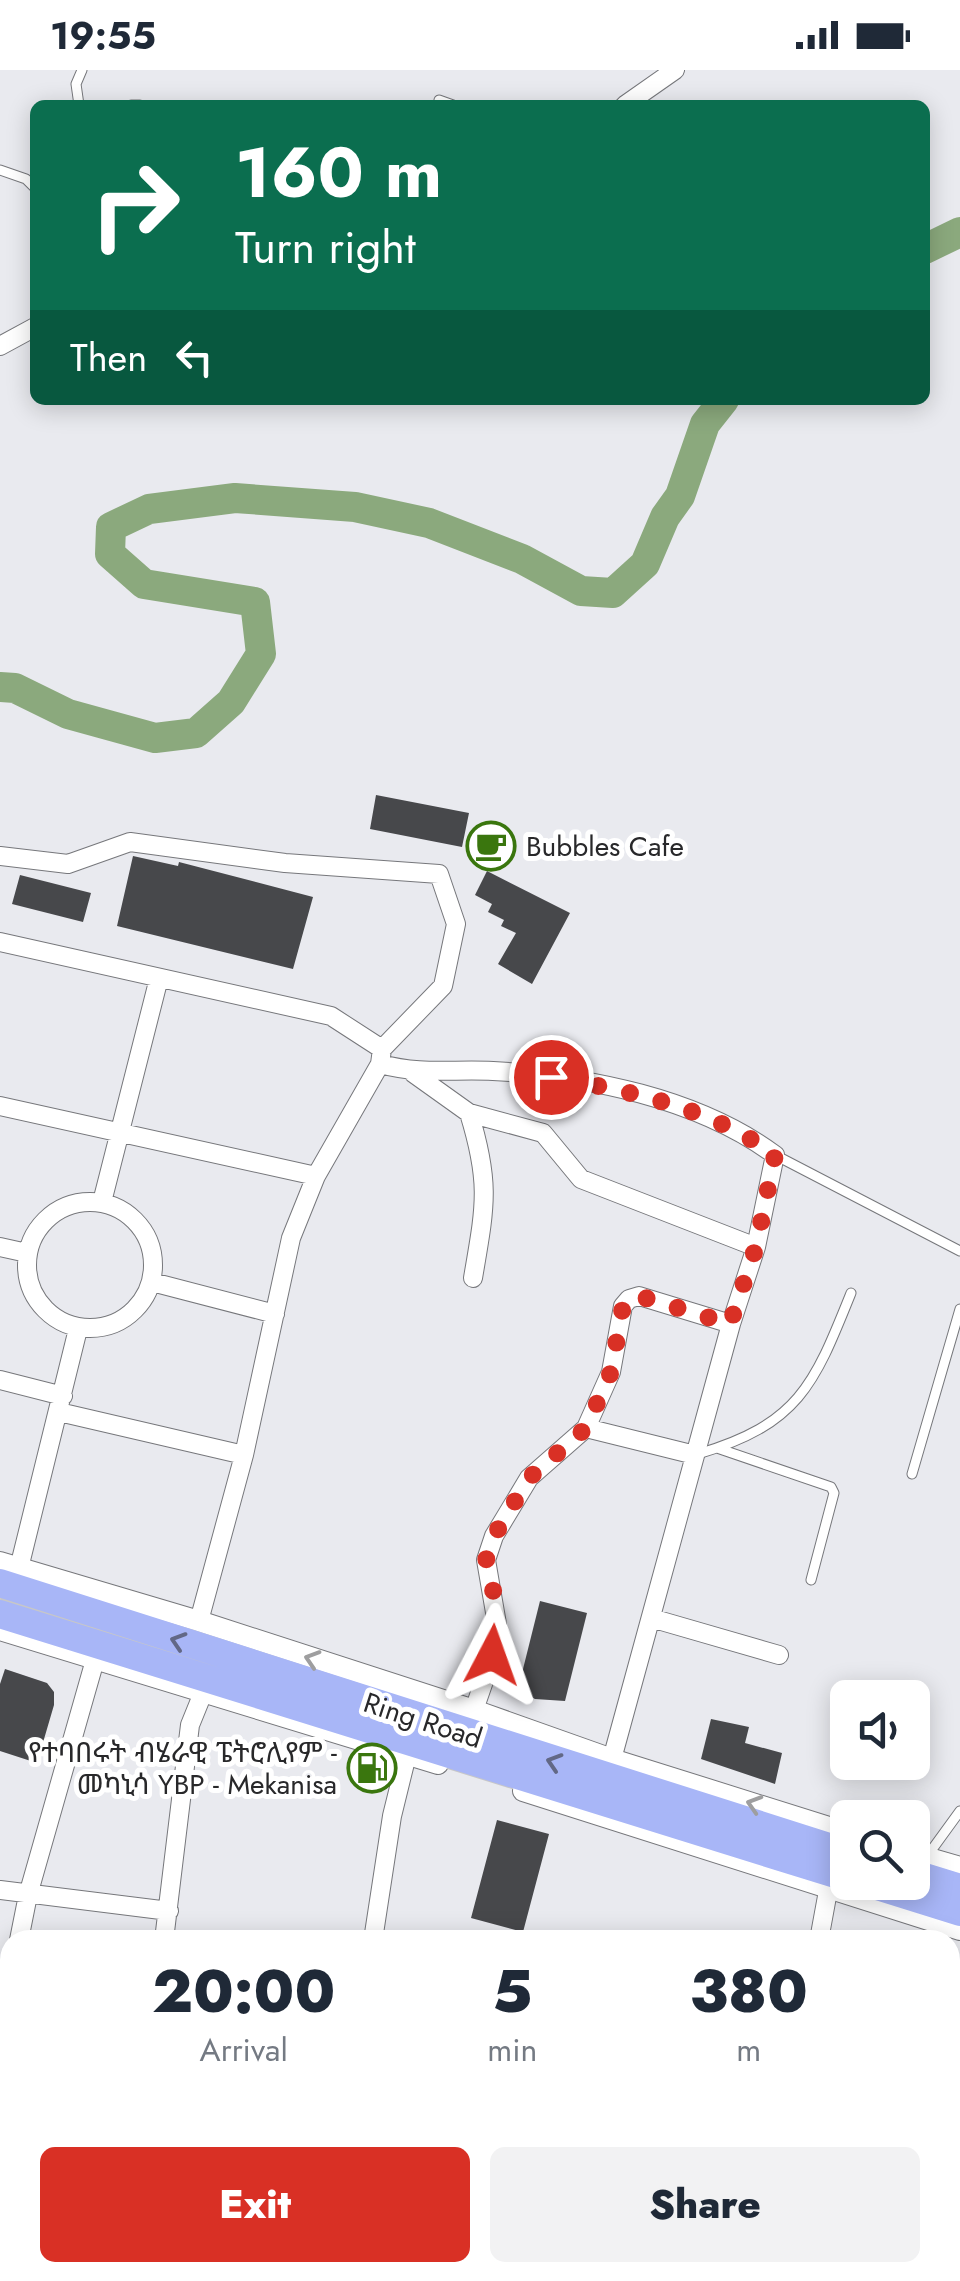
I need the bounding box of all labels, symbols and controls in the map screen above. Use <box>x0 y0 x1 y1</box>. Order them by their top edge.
text: 19:55 <box>50 8 156 63</box>
text: 160 m <box>235 122 442 223</box>
icon: right <box>70 140 200 270</box>
text: Turn right <box>235 215 416 280</box>
text: Then <box>70 330 147 385</box>
icon: left <box>167 330 222 385</box>
cafe icon: Bubbles Cafe <box>465 820 517 872</box>
place label: Bubbles Cafe <box>526 826 684 867</box>
pin <box>509 1035 594 1120</box>
icon: arrive <box>524 1050 579 1105</box>
position arrow <box>440 1603 544 1707</box>
one-way arrow <box>170 1632 187 1652</box>
one-way arrow <box>305 1651 322 1671</box>
map controls <box>830 1680 930 1900</box>
button: sound <box>830 1680 930 1780</box>
street label: Ring Road <box>358 1682 487 1759</box>
place label: የተባበሩት ብሄራዊ ፔትሮሊየም - መካኒሳ YBP - Mekanisa <box>28 1732 337 1805</box>
fuel station icon: የተባበሩት ብሄራዊ ፔትሮሊየም - መካኒሳ YBP - Mekanisa <box>346 1742 398 1794</box>
one-way arrow <box>546 1754 563 1774</box>
one-way arrow <box>747 1795 764 1816</box>
button: search <box>830 1800 930 1900</box>
text: 20:00 <box>152 1948 335 2035</box>
text: 5 <box>492 1948 532 2035</box>
text: 380 <box>689 1948 808 2035</box>
text: Arrival <box>200 2027 288 2073</box>
text: min <box>487 2027 537 2073</box>
text: m <box>736 2027 761 2073</box>
button: Exit <box>40 2147 470 2262</box>
button: Share <box>490 2147 920 2262</box>

